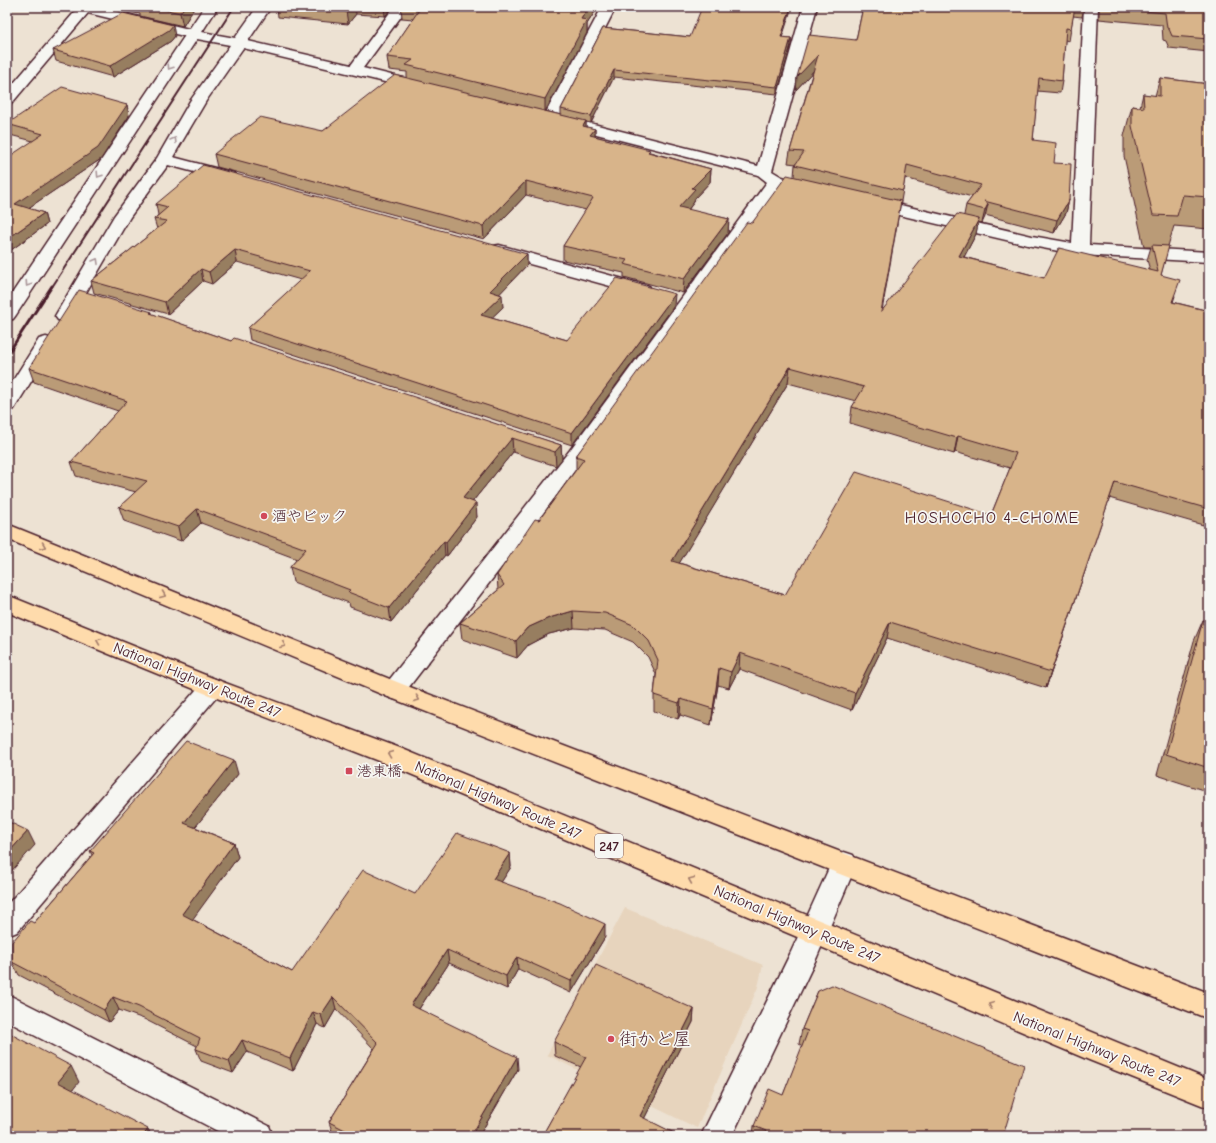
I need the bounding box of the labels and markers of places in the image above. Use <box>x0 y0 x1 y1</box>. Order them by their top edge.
place label: 酒やビック <box>272 507 347 525</box>
marker: 酒やビック <box>259 511 269 521</box>
place label: 港東橋 <box>357 762 402 780</box>
marker: 港東橋 <box>344 766 354 776</box>
place label: 街かど屋 <box>619 1029 691 1050</box>
marker: 街かど屋 <box>606 1034 616 1044</box>

